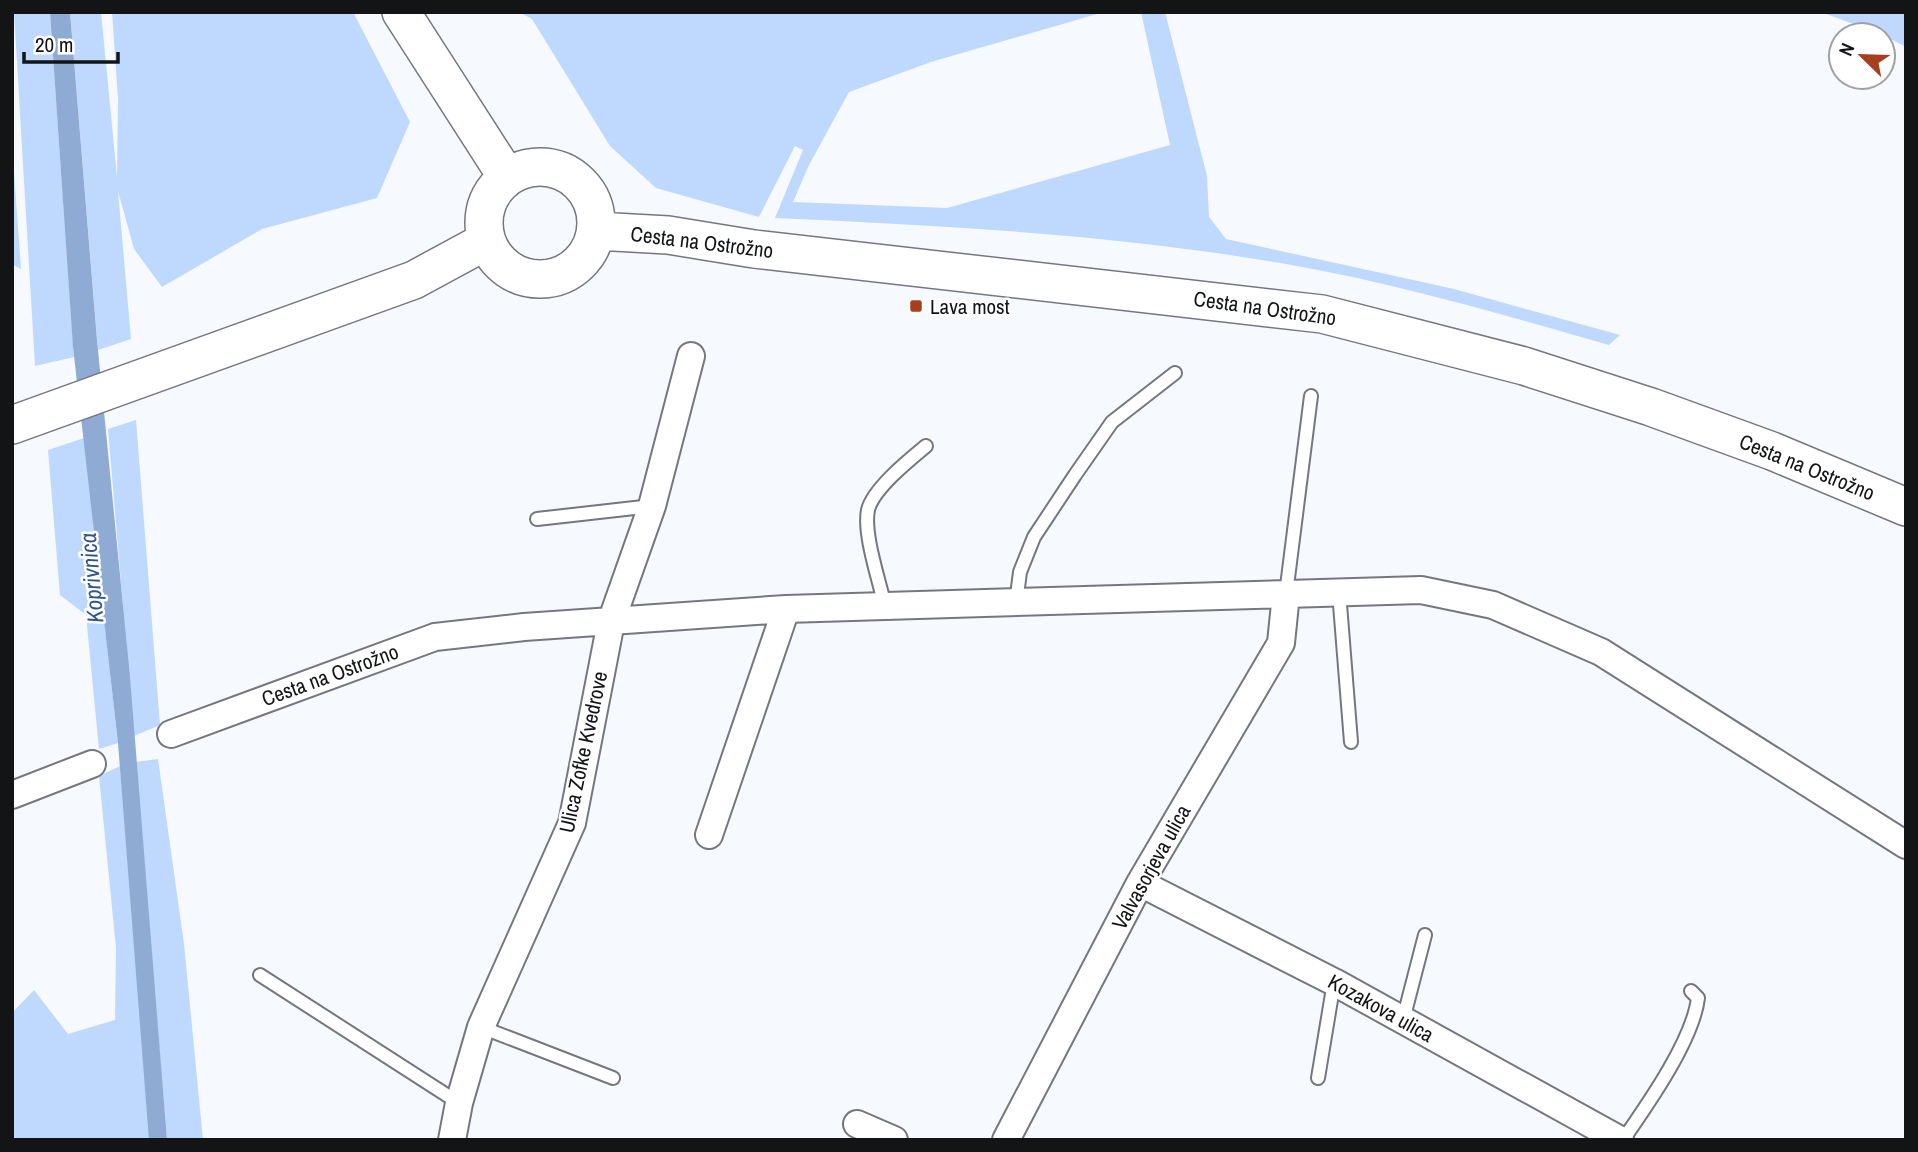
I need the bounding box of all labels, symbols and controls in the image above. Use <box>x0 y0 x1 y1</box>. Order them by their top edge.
scale bar <box>24 21 119 65</box>
north arrow <box>1827 21 1897 91</box>
text: 20 m <box>35 30 73 59</box>
text: N <box>1832 39 1861 60</box>
street label: Cesta na Ostrožno <box>629 219 775 265</box>
street label: Cesta na Ostrožno <box>1192 284 1338 332</box>
place label: Lava most <box>930 292 1010 321</box>
marker: Lava most <box>908 298 924 314</box>
street label: Cesta na Ostrožno <box>1735 427 1879 507</box>
water label: Koprivnica <box>72 532 110 624</box>
street label: Cesta na Ostrožno <box>258 637 402 713</box>
street label: Ulica Zofke Kvedrove <box>552 668 614 836</box>
street label: Valvasorjeva ulica <box>1105 799 1197 935</box>
street label: Kozakova ulica <box>1323 967 1439 1049</box>

